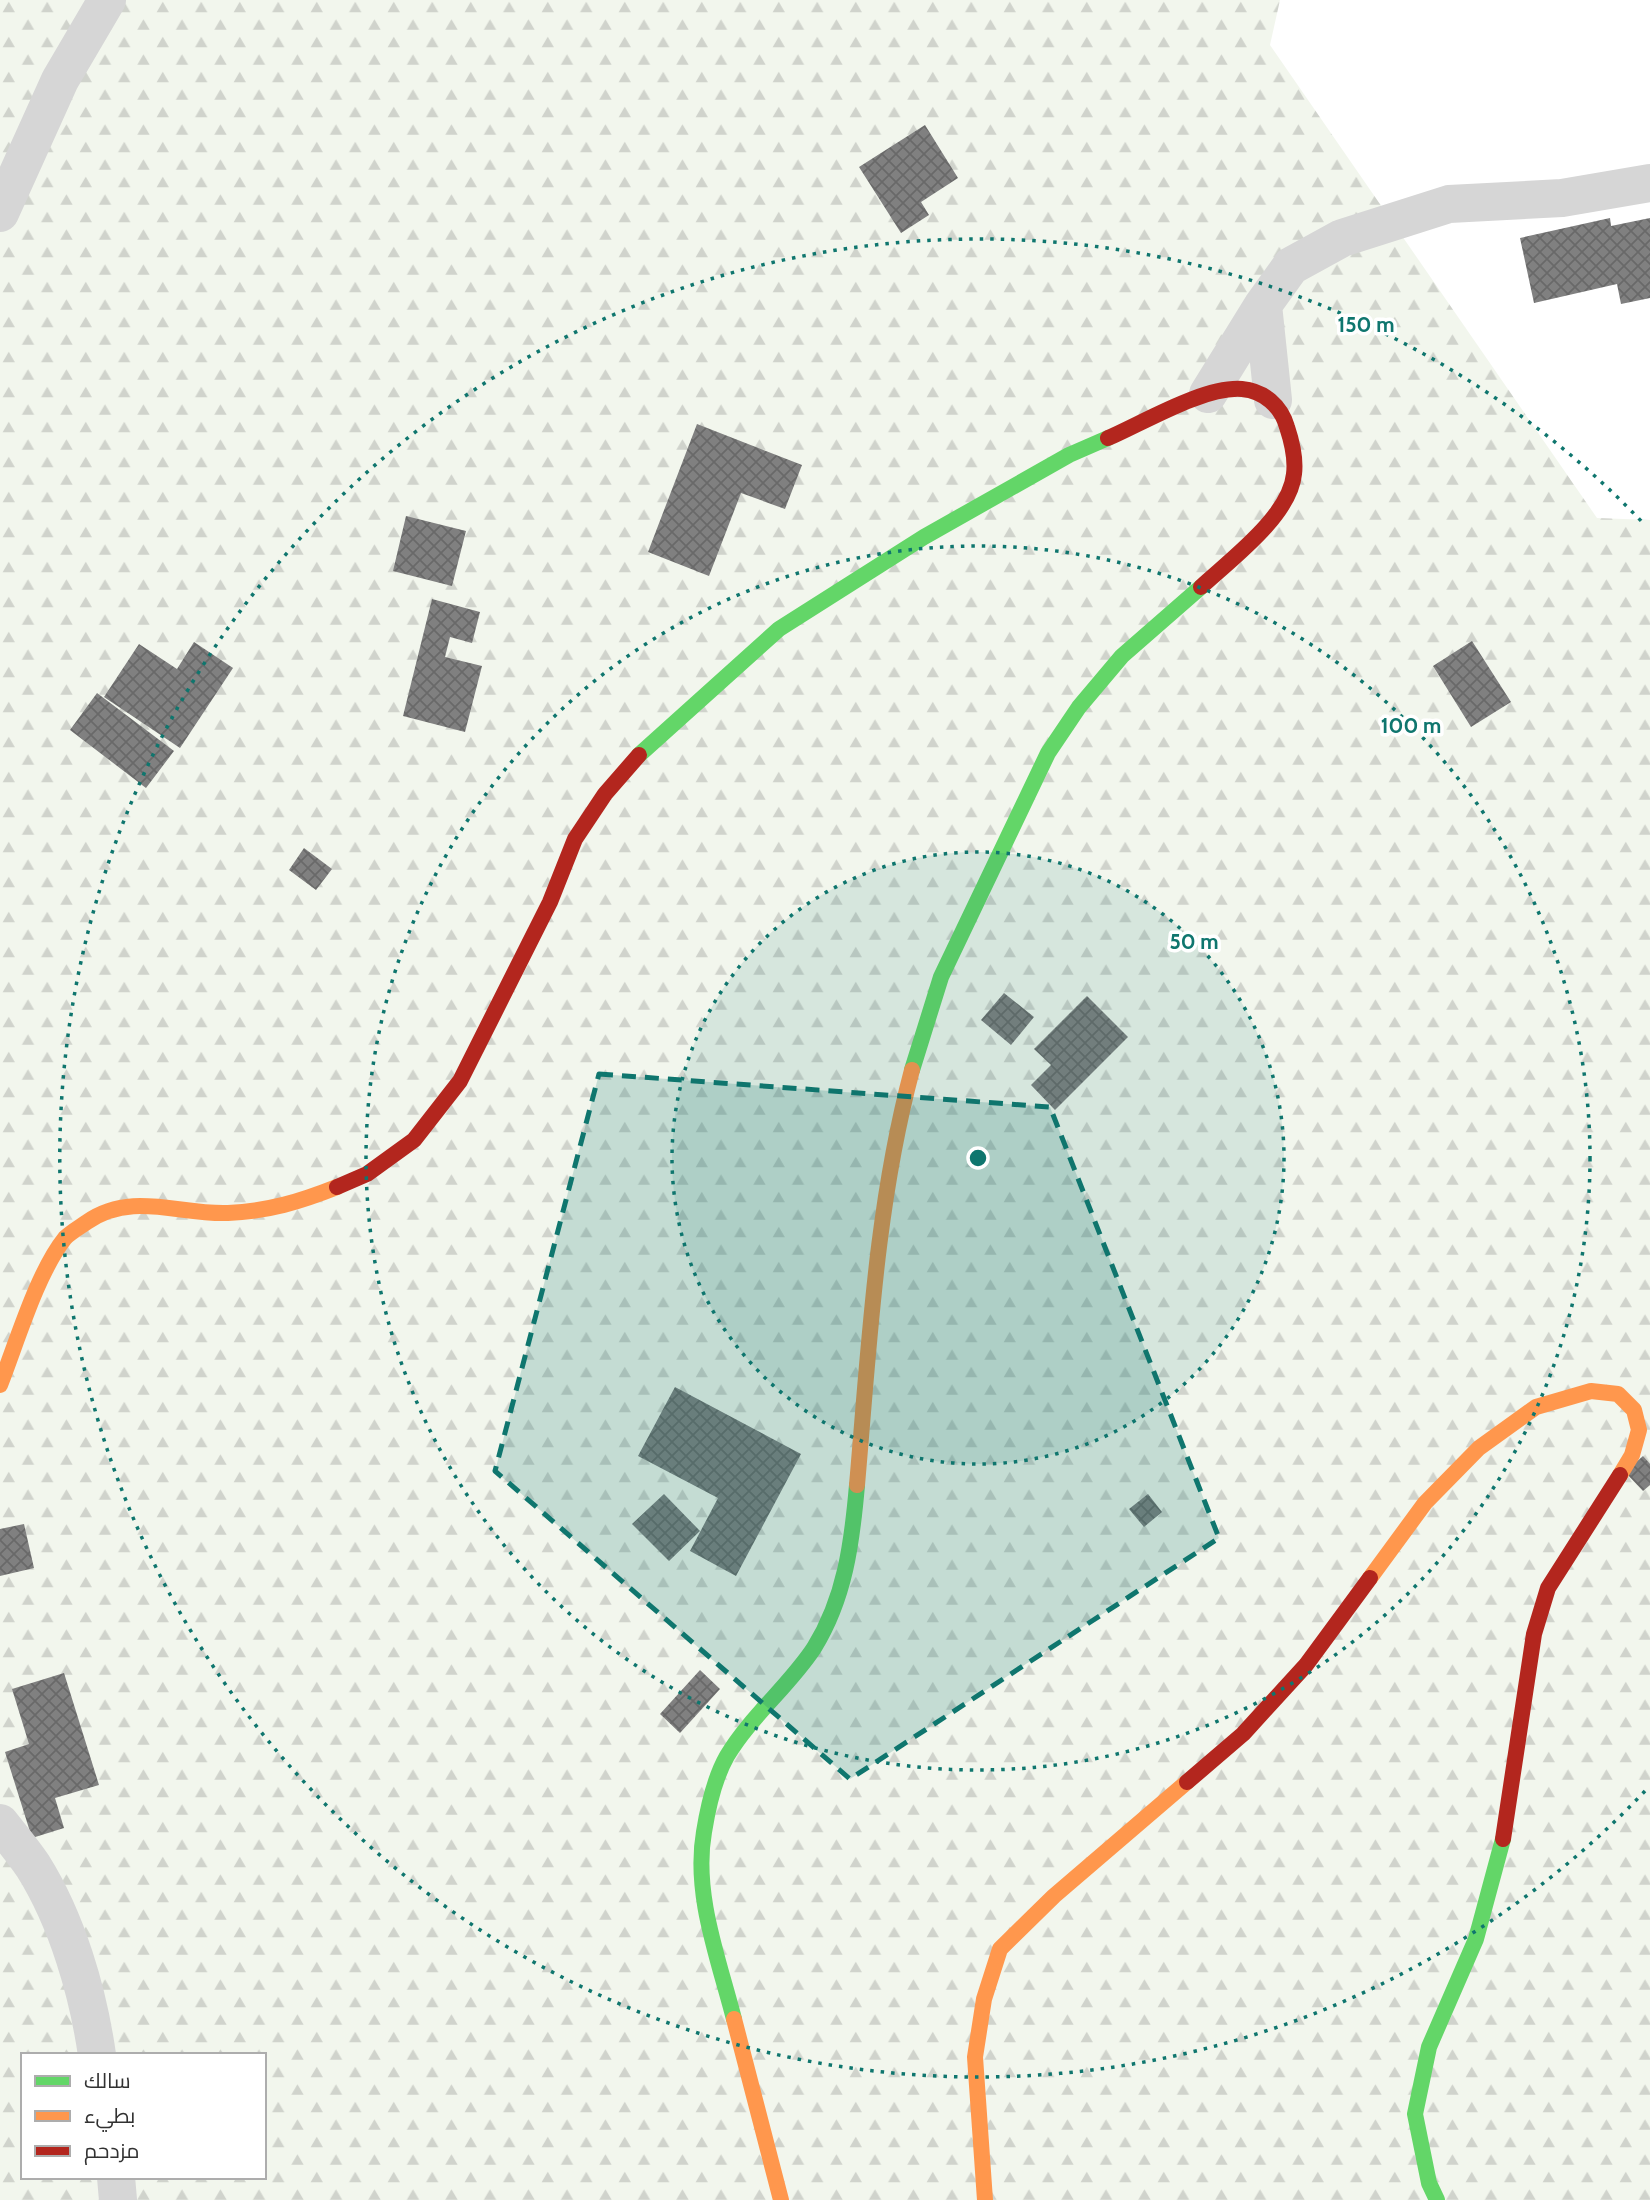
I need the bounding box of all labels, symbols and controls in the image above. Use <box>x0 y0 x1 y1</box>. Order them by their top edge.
text: 150 m <box>1338 312 1394 337</box>
text: 100 m <box>1381 713 1441 738</box>
text: 50 m <box>1169 929 1219 954</box>
centre of rings <box>966 1146 990 1170</box>
legend <box>21 2053 266 2179</box>
text: سالك <box>84 2068 131 2093</box>
text: بطيء <box>84 2103 135 2132</box>
text: مزدحم <box>84 2138 139 2165</box>

